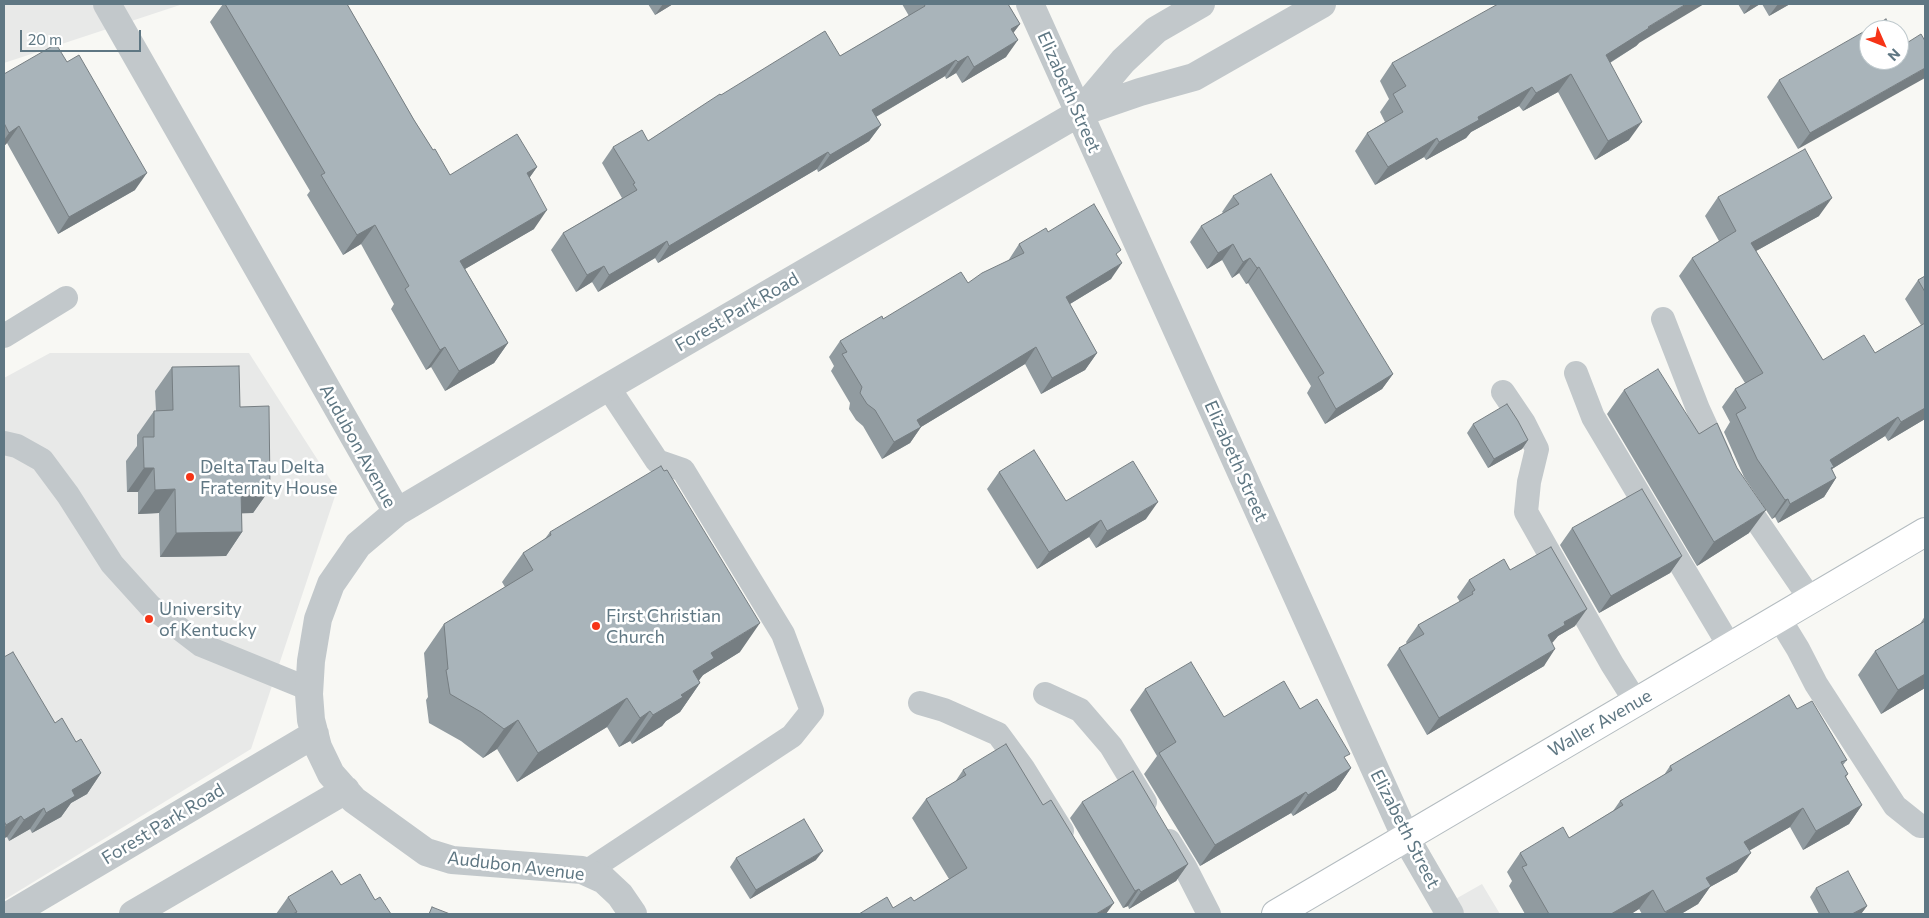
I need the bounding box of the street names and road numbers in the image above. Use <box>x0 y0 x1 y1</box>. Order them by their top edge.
street label: Elizabeth Street <box>1033 28 1105 156</box>
street label: Forest Park Road <box>671 268 803 356</box>
street label: Audubon Avenue <box>315 380 401 512</box>
street label: Elizabeth Street <box>1200 397 1272 525</box>
street label: Waller Avenue <box>1544 685 1656 761</box>
street label: Elizabeth Street <box>1366 766 1444 892</box>
street label: Forest Park Road <box>98 779 228 869</box>
street label: Audubon Avenue <box>446 847 586 885</box>

